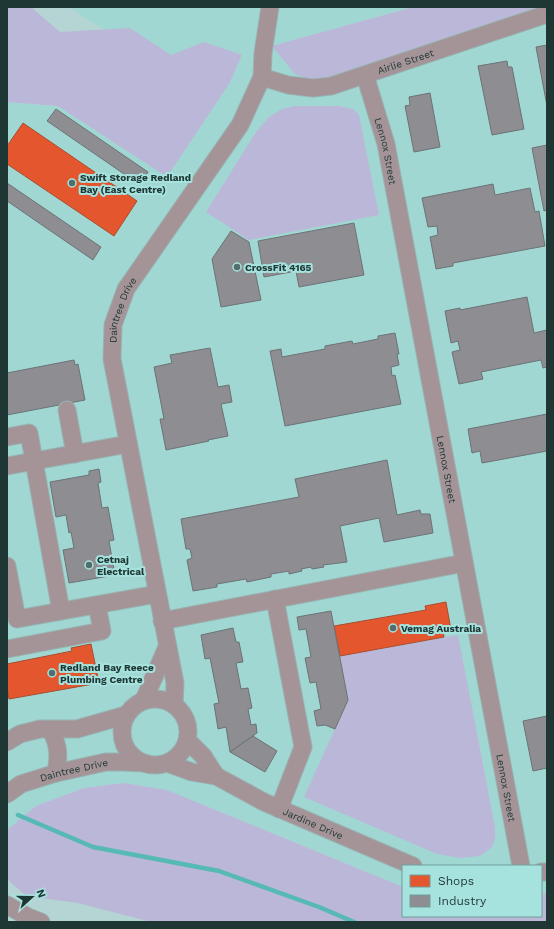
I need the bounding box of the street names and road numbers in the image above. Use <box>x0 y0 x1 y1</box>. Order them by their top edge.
street label: Airlie Street <box>376 46 436 76</box>
street label: Lennox Street <box>373 116 399 186</box>
street label: Daintree Drive <box>107 275 138 343</box>
street label: Lennox Street <box>435 435 459 505</box>
street label: Lennox Street <box>495 753 518 823</box>
street label: Daintree Drive <box>38 756 109 783</box>
street label: Jardine Drive <box>281 805 345 841</box>

